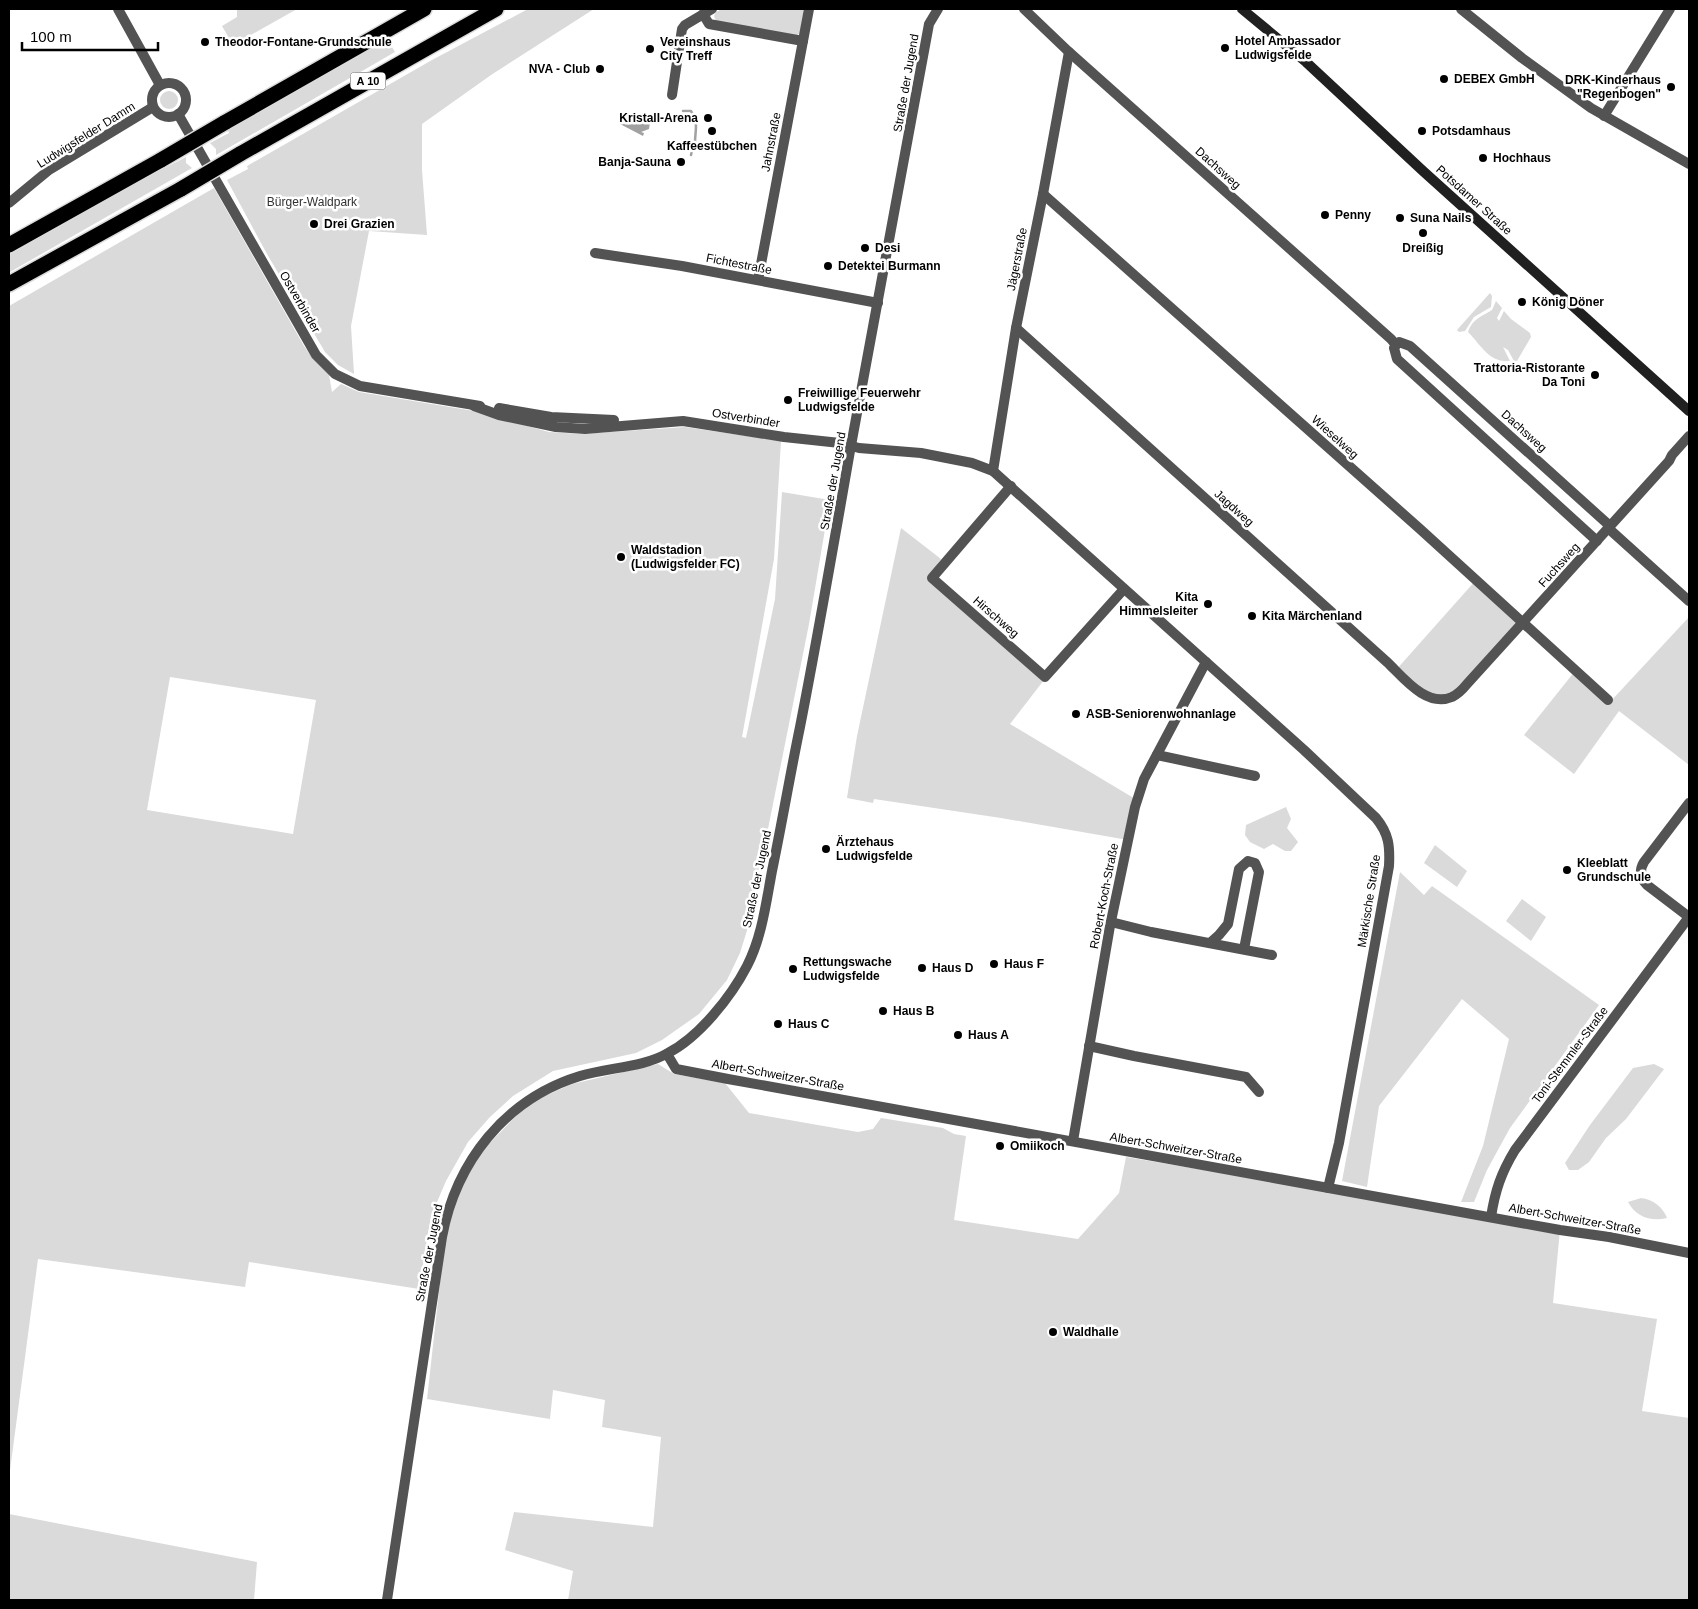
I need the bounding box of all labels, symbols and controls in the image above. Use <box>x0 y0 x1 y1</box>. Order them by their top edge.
scale bar <box>22 20 159 52</box>
text: 100 m <box>30 28 72 45</box>
street label: Straße der Jugend <box>890 33 922 133</box>
place label: Hotel Ambassador Ludwigsfelde <box>1235 34 1341 62</box>
place label: Theodor-Fontane-Grundschule <box>215 35 392 49</box>
place label: Vereinshaus City Treff <box>660 35 731 63</box>
marker: Theodor-Fontane-Grundschule <box>199 36 211 48</box>
marker: Hotel Ambassador Ludwigsfelde <box>1219 42 1231 54</box>
marker: Vereinshaus City Treff <box>644 43 656 55</box>
place label: NVA - Club <box>529 62 590 76</box>
marker: NVA - Club <box>594 63 606 75</box>
road number: A 10 <box>350 72 386 90</box>
place label: DEBEX GmbH <box>1454 72 1535 86</box>
marker: DEBEX GmbH <box>1438 73 1450 85</box>
place label: DRK-Kinderhaus "Regenbogen" <box>1565 73 1661 101</box>
marker: DRK-Kinderhaus "Regenbogen" <box>1665 81 1677 93</box>
street label: Ludwigsfelder Damm <box>34 99 138 171</box>
place label: Kristall-Arena <box>619 111 698 125</box>
street label: Jahnstraße <box>758 111 784 173</box>
marker: Kristall-Arena <box>702 112 714 124</box>
place label: Potsdamhaus <box>1432 124 1511 138</box>
marker: Kaffeestübchen <box>706 125 718 137</box>
marker: Potsdamhaus <box>1416 125 1428 137</box>
place label: Kaffeestübchen <box>667 139 757 153</box>
street label: Dachsweg <box>1192 144 1244 192</box>
place label: Hochhaus <box>1493 151 1551 165</box>
marker: Hochhaus <box>1477 152 1489 164</box>
place label: Banja-Sauna <box>598 155 671 169</box>
marker: Banja-Sauna <box>675 156 687 168</box>
street label: Potsdamer Straße <box>1433 162 1515 238</box>
park label: Bürger-Waldpark <box>267 195 358 209</box>
place label: Penny <box>1335 208 1371 222</box>
marker: Penny <box>1319 209 1331 221</box>
place label: Suna Nails <box>1410 211 1472 225</box>
marker: Suna Nails <box>1394 212 1406 224</box>
place label: Drei Grazien <box>324 217 395 231</box>
marker: Drei Grazien <box>308 218 320 230</box>
street label: Jägerstraße <box>1004 226 1030 292</box>
marker: Dreißig <box>1417 227 1429 239</box>
place label: Desi <box>875 241 900 255</box>
place label: Dreißig <box>1402 241 1444 255</box>
marker: Desi <box>859 242 871 254</box>
street label: Fichtestraße <box>705 251 773 277</box>
place label: Detektei Burmann <box>838 259 941 273</box>
marker: Detektei Burmann <box>822 260 834 272</box>
street label: Ostverbinder <box>277 269 323 335</box>
place label: König Döner <box>1532 295 1604 309</box>
marker: König Döner <box>1516 296 1528 308</box>
place label: Trattoria-Ristorante Da Toni <box>1474 361 1585 389</box>
marker: Trattoria-Ristorante Da Toni <box>1589 369 1601 381</box>
place label: Freiwillige Feuerwehr Ludwigsfelde <box>798 386 921 414</box>
marker: Freiwillige Feuerwehr Ludwigsfelde <box>782 394 794 406</box>
street label: Ostverbinder <box>711 406 781 430</box>
street label: Dachsweg <box>1498 407 1550 455</box>
street label: Wieselweg <box>1309 412 1361 462</box>
street label: Straße der Jugend <box>817 431 849 531</box>
street label: Jagdweg <box>1211 487 1257 529</box>
street label: Fuchsweg <box>1535 540 1583 590</box>
place label: Waldstadion (Ludwigsfelder FC) <box>631 543 740 571</box>
marker: Waldstadion (Ludwigsfelder FC) <box>615 551 627 563</box>
place label: Kita Himmelsleiter <box>1119 590 1198 618</box>
street label: Hirschweg <box>970 593 1022 641</box>
marker: Kita Himmelsleiter <box>1202 598 1214 610</box>
place label: Kita Märchenland <box>1262 609 1362 623</box>
marker: Kita Märchenland <box>1246 610 1258 622</box>
place label: ASB-Seniorenwohnanlage <box>1086 707 1236 721</box>
marker: ASB-Seniorenwohnanlage <box>1070 708 1082 720</box>
street label: Straße der Jugend <box>740 829 774 929</box>
place label: Ärztehaus Ludwigsfelde <box>836 834 913 863</box>
street label: Robert-Koch-Straße <box>1087 842 1121 950</box>
marker: Ärztehaus Ludwigsfelde <box>820 843 832 855</box>
street label: Märkische Straße <box>1355 853 1383 949</box>
place label: Kleeblatt Grundschule <box>1577 856 1651 884</box>
marker: Kleeblatt Grundschule <box>1561 864 1573 876</box>
place label: Rettungswache Ludwigsfelde <box>803 955 892 983</box>
place label: Haus F <box>1004 957 1044 971</box>
marker: Haus F <box>988 958 1000 970</box>
place label: Haus D <box>932 961 974 975</box>
marker: Haus D <box>916 962 928 974</box>
marker: Rettungswache Ludwigsfelde <box>787 963 799 975</box>
place label: Haus B <box>893 1004 935 1018</box>
street label: Toni-Stemmler-Straße <box>1529 1004 1611 1106</box>
marker: Haus B <box>877 1005 889 1017</box>
place label: Haus C <box>788 1017 830 1031</box>
marker: Haus C <box>772 1018 784 1030</box>
place label: Haus A <box>968 1028 1009 1042</box>
marker: Haus A <box>952 1029 964 1041</box>
street label: Albert-Schweitzer-Straße <box>711 1056 846 1094</box>
street label: Albert-Schweitzer-Straße <box>1109 1129 1244 1167</box>
place label: Omiikoch <box>1010 1139 1065 1153</box>
marker: Omiikoch <box>994 1140 1006 1152</box>
street label: Albert-Schweitzer-Straße <box>1508 1200 1643 1238</box>
street label: Straße der Jugend <box>413 1203 445 1303</box>
place label: Waldhalle <box>1063 1325 1119 1339</box>
marker: Waldhalle <box>1047 1326 1059 1338</box>

